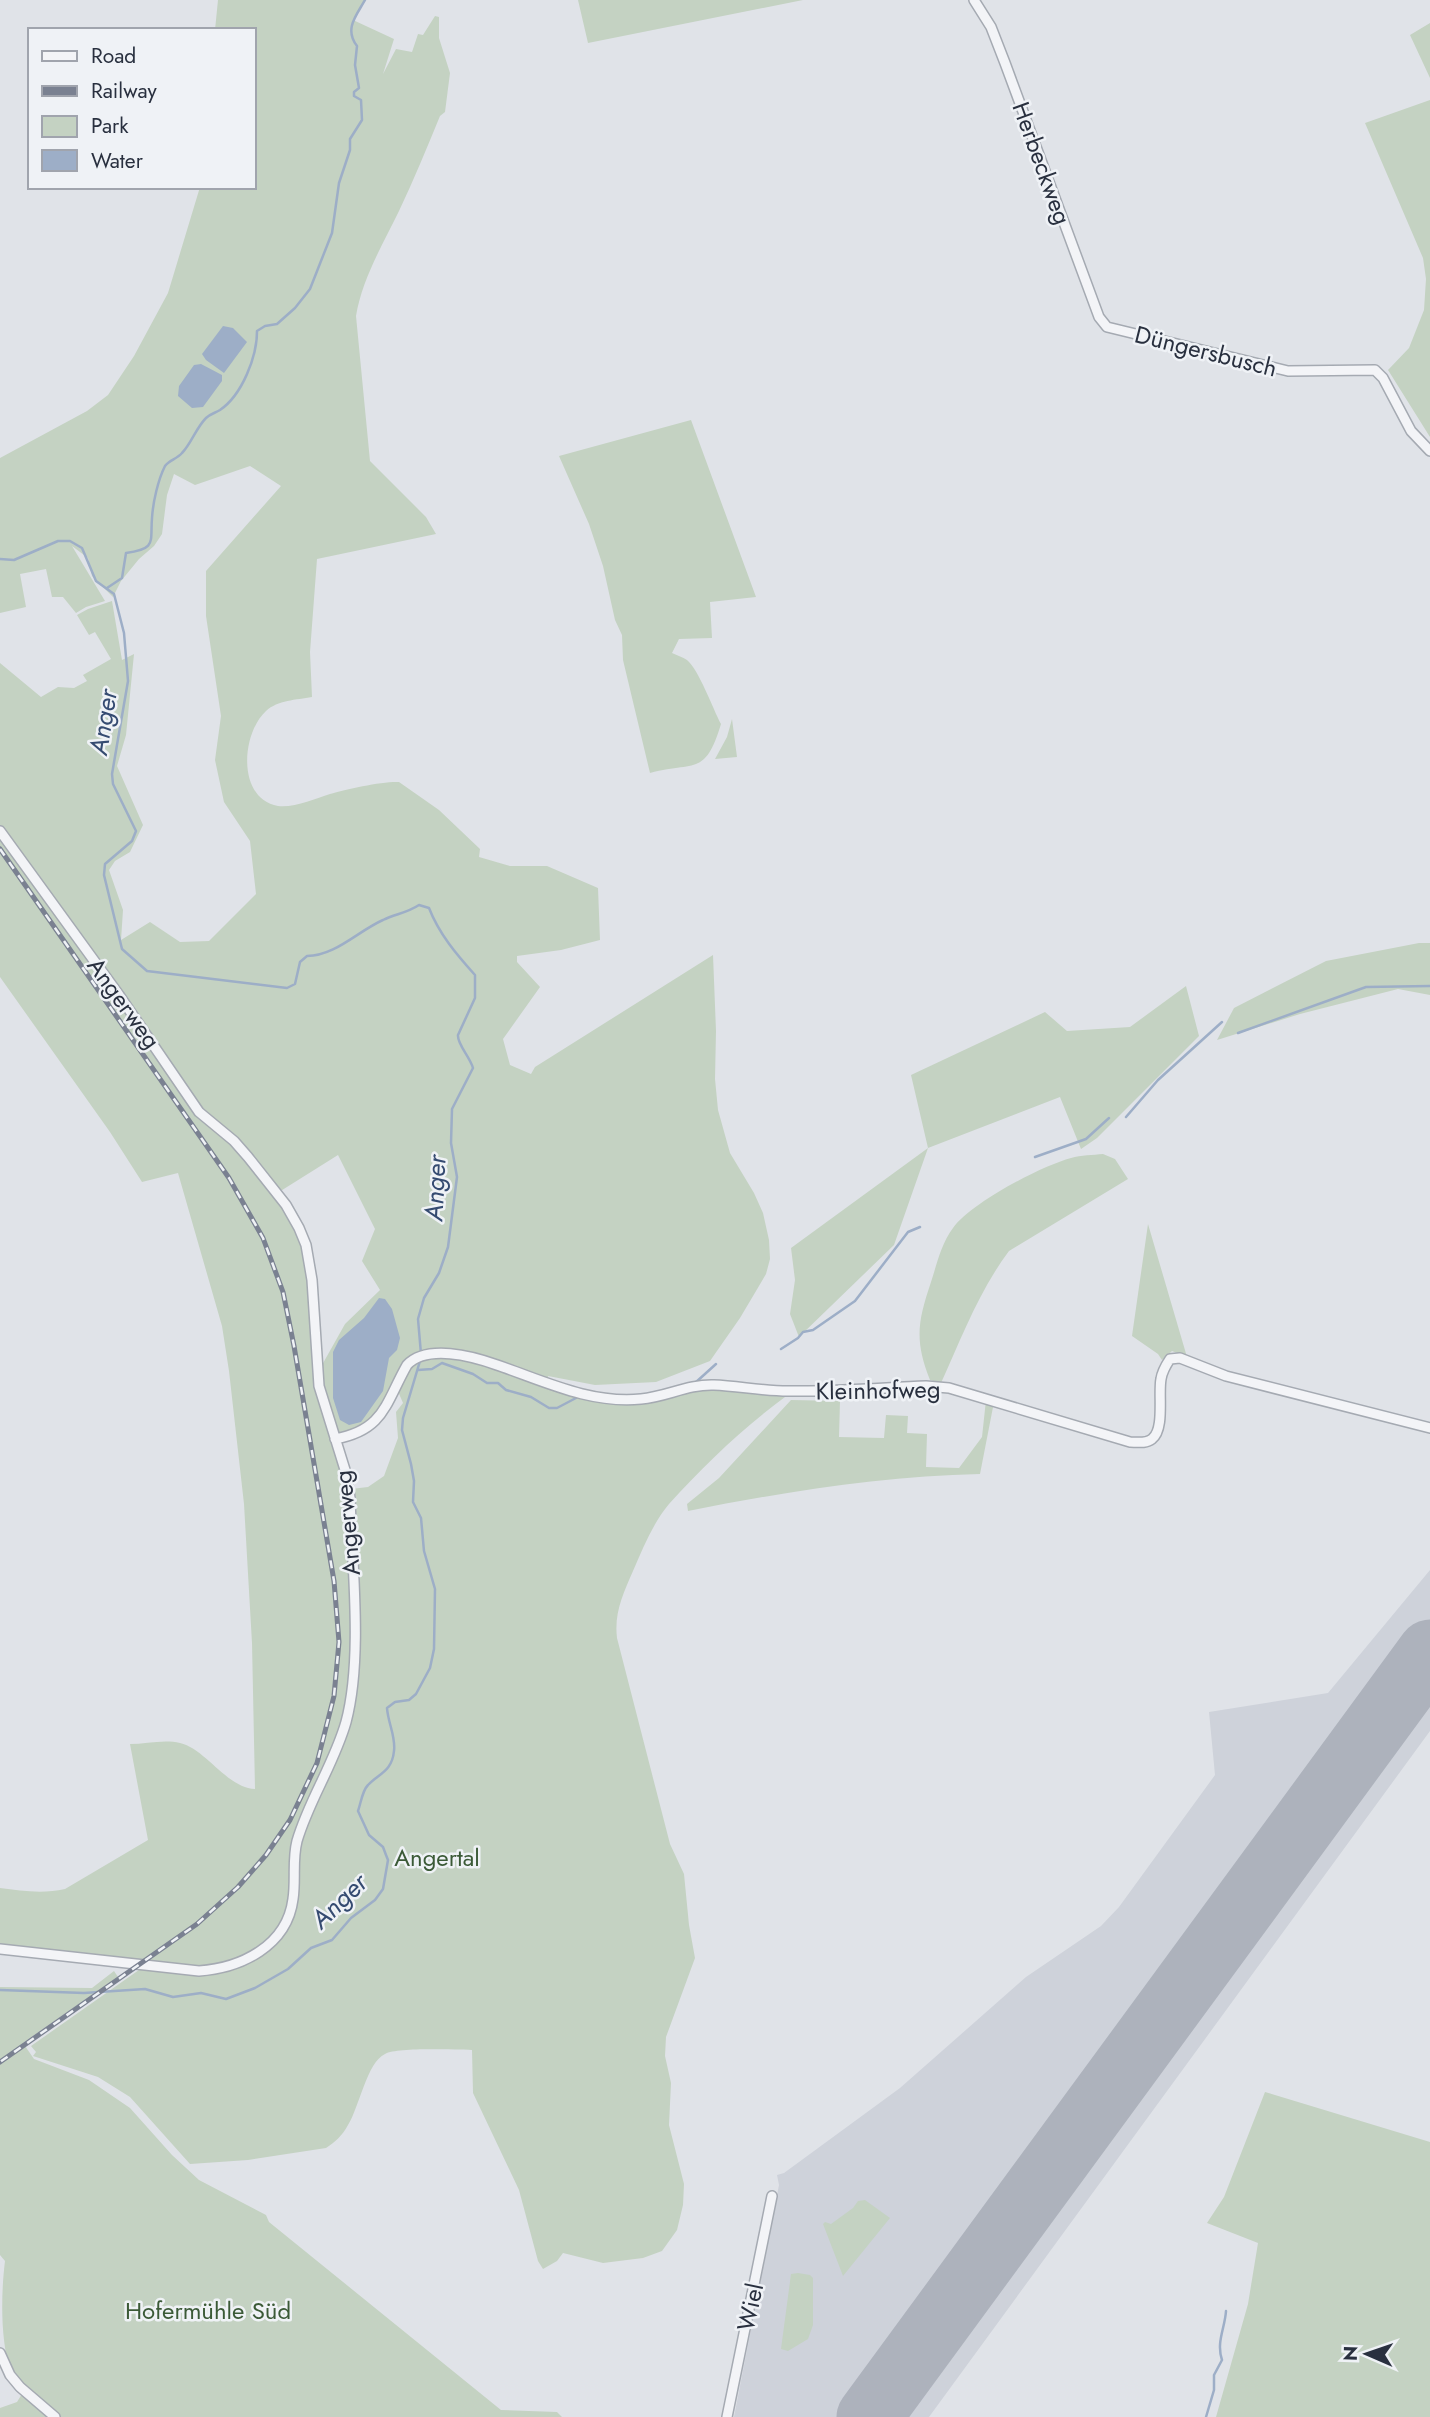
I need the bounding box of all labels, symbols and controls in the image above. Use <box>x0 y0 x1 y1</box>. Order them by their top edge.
legend <box>28 28 256 189</box>
text: Road <box>91 41 136 71</box>
text: Railway <box>91 76 157 106</box>
street label: Herbeckweg <box>1004 97 1080 229</box>
text: Park <box>91 111 129 141</box>
text: Water <box>91 146 144 176</box>
street label: Düngersbusch <box>1131 316 1281 386</box>
water label: Anger <box>79 685 127 759</box>
street label: Angerweg <box>79 950 169 1056</box>
water label: Anger <box>414 1153 456 1223</box>
street label: Kleinhofweg <box>815 1371 941 1409</box>
street label: Angerweg <box>325 1469 369 1577</box>
park label: Angertal <box>394 1840 480 1875</box>
water label: Anger <box>301 1864 377 1938</box>
street label: Wiel <box>728 2280 772 2334</box>
park label: Hofermühle Süd <box>125 2293 291 2328</box>
north arrow <box>1332 2319 1402 2389</box>
text: N <box>1337 2345 1364 2361</box>

